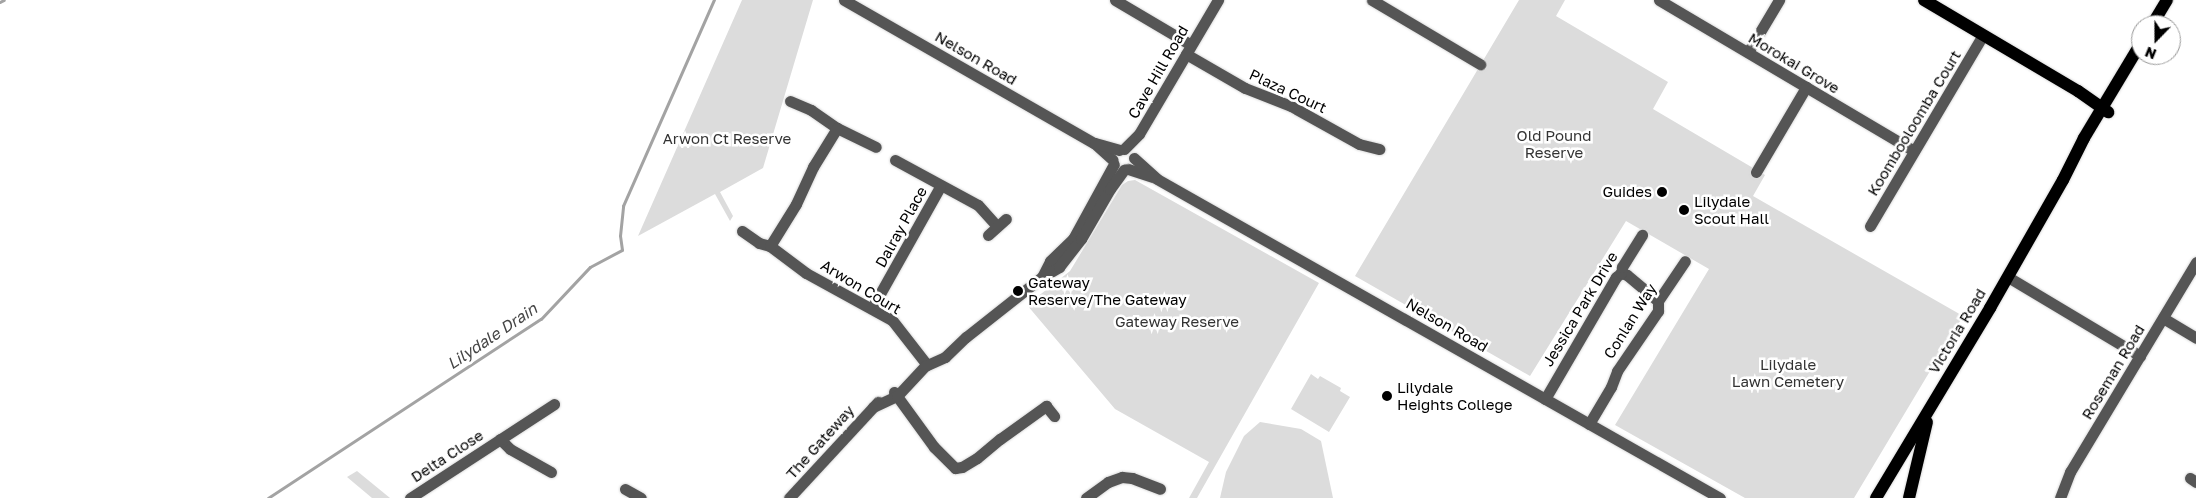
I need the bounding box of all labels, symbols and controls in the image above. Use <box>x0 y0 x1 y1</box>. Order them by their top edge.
north arrow <box>2131 15 2181 65</box>
street label: Cave Hill Road <box>1124 22 1192 122</box>
street label: Nelson Road <box>932 27 1020 89</box>
street label: Morokai Grove <box>1745 29 1843 97</box>
text: N <box>2142 44 2159 63</box>
street label: Koombooloomba Court <box>1863 47 1965 199</box>
street label: Plaza Court <box>1246 65 1330 117</box>
park label: Old Pound Reserve <box>1517 126 1591 161</box>
park label: Arwon Ct Reserve <box>663 130 791 148</box>
street label: Dalray Place <box>871 183 931 271</box>
place label: Guides <box>1602 183 1652 201</box>
marker: Guides <box>1656 186 1668 198</box>
place label: Lilydale Scout Hall <box>1694 192 1769 227</box>
marker: Lilydale Scout Hall <box>1678 204 1690 216</box>
street label: Jessica Park Drive <box>1539 248 1621 370</box>
street label: Arwon Court <box>818 256 904 318</box>
place label: Gateway Reserve/The Gateway <box>1028 273 1187 308</box>
street label: Conlan Way <box>1600 280 1660 362</box>
marker: Gateway Reserve/The Gateway <box>1012 285 1024 297</box>
street label: Victoria Road <box>1925 285 1989 377</box>
street label: Nelson Road <box>1403 294 1491 356</box>
water label: Lilydale Drain <box>443 299 541 373</box>
park label: Gateway Reserve <box>1115 313 1239 331</box>
street label: Roseman Road <box>2078 321 2148 423</box>
park label: Lilydale Lawn Cemetery <box>1732 355 1844 390</box>
place label: Lilydale Heights College <box>1397 378 1512 413</box>
marker: Lilydale Heights College <box>1381 390 1393 402</box>
street label: The Gateway <box>782 401 858 483</box>
street label: Delta Close <box>408 426 486 486</box>

